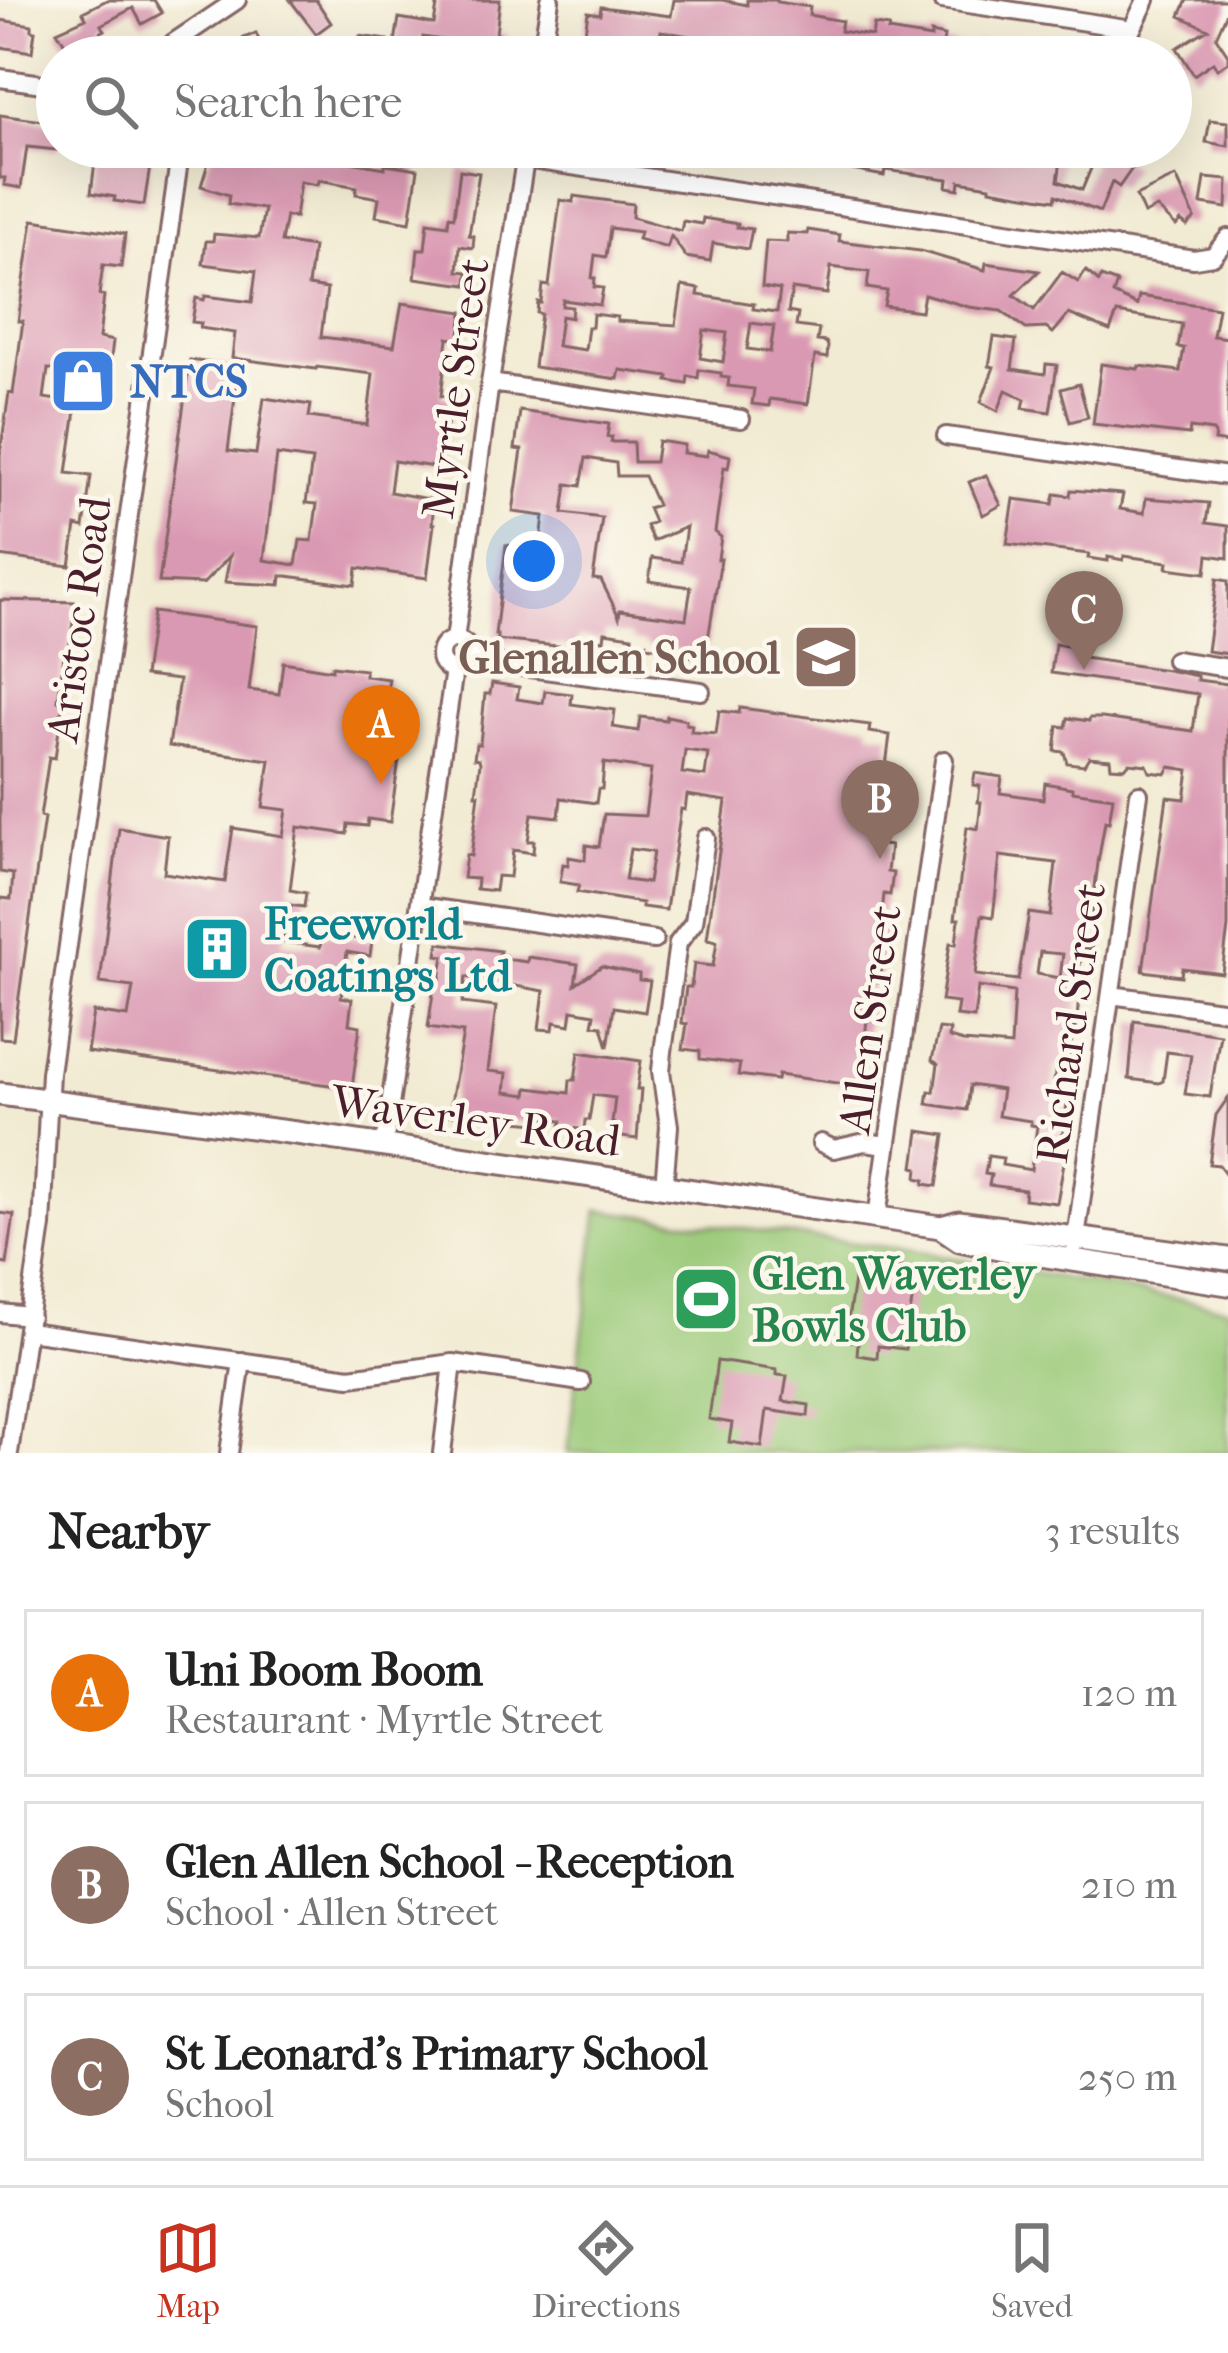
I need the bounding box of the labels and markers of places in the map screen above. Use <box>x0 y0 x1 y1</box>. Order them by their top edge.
shop icon: NTCS <box>48 346 118 416</box>
place label: NTCS <box>130 356 248 409</box>
pin: C <box>1045 571 1123 670</box>
school or university icon: Glenallen School <box>791 622 861 692</box>
place label: Glenallen School <box>459 632 781 685</box>
pin: A <box>342 685 420 784</box>
pin: B <box>841 760 919 859</box>
place label: Freeworld Coatings Ltd <box>264 898 513 1003</box>
building icon: Freeworld Coatings Ltd <box>182 914 252 984</box>
place label: Glen Waverley Bowls Club <box>752 1248 1038 1353</box>
sports icon: Glen Waverley Bowls Club <box>671 1264 741 1334</box>

